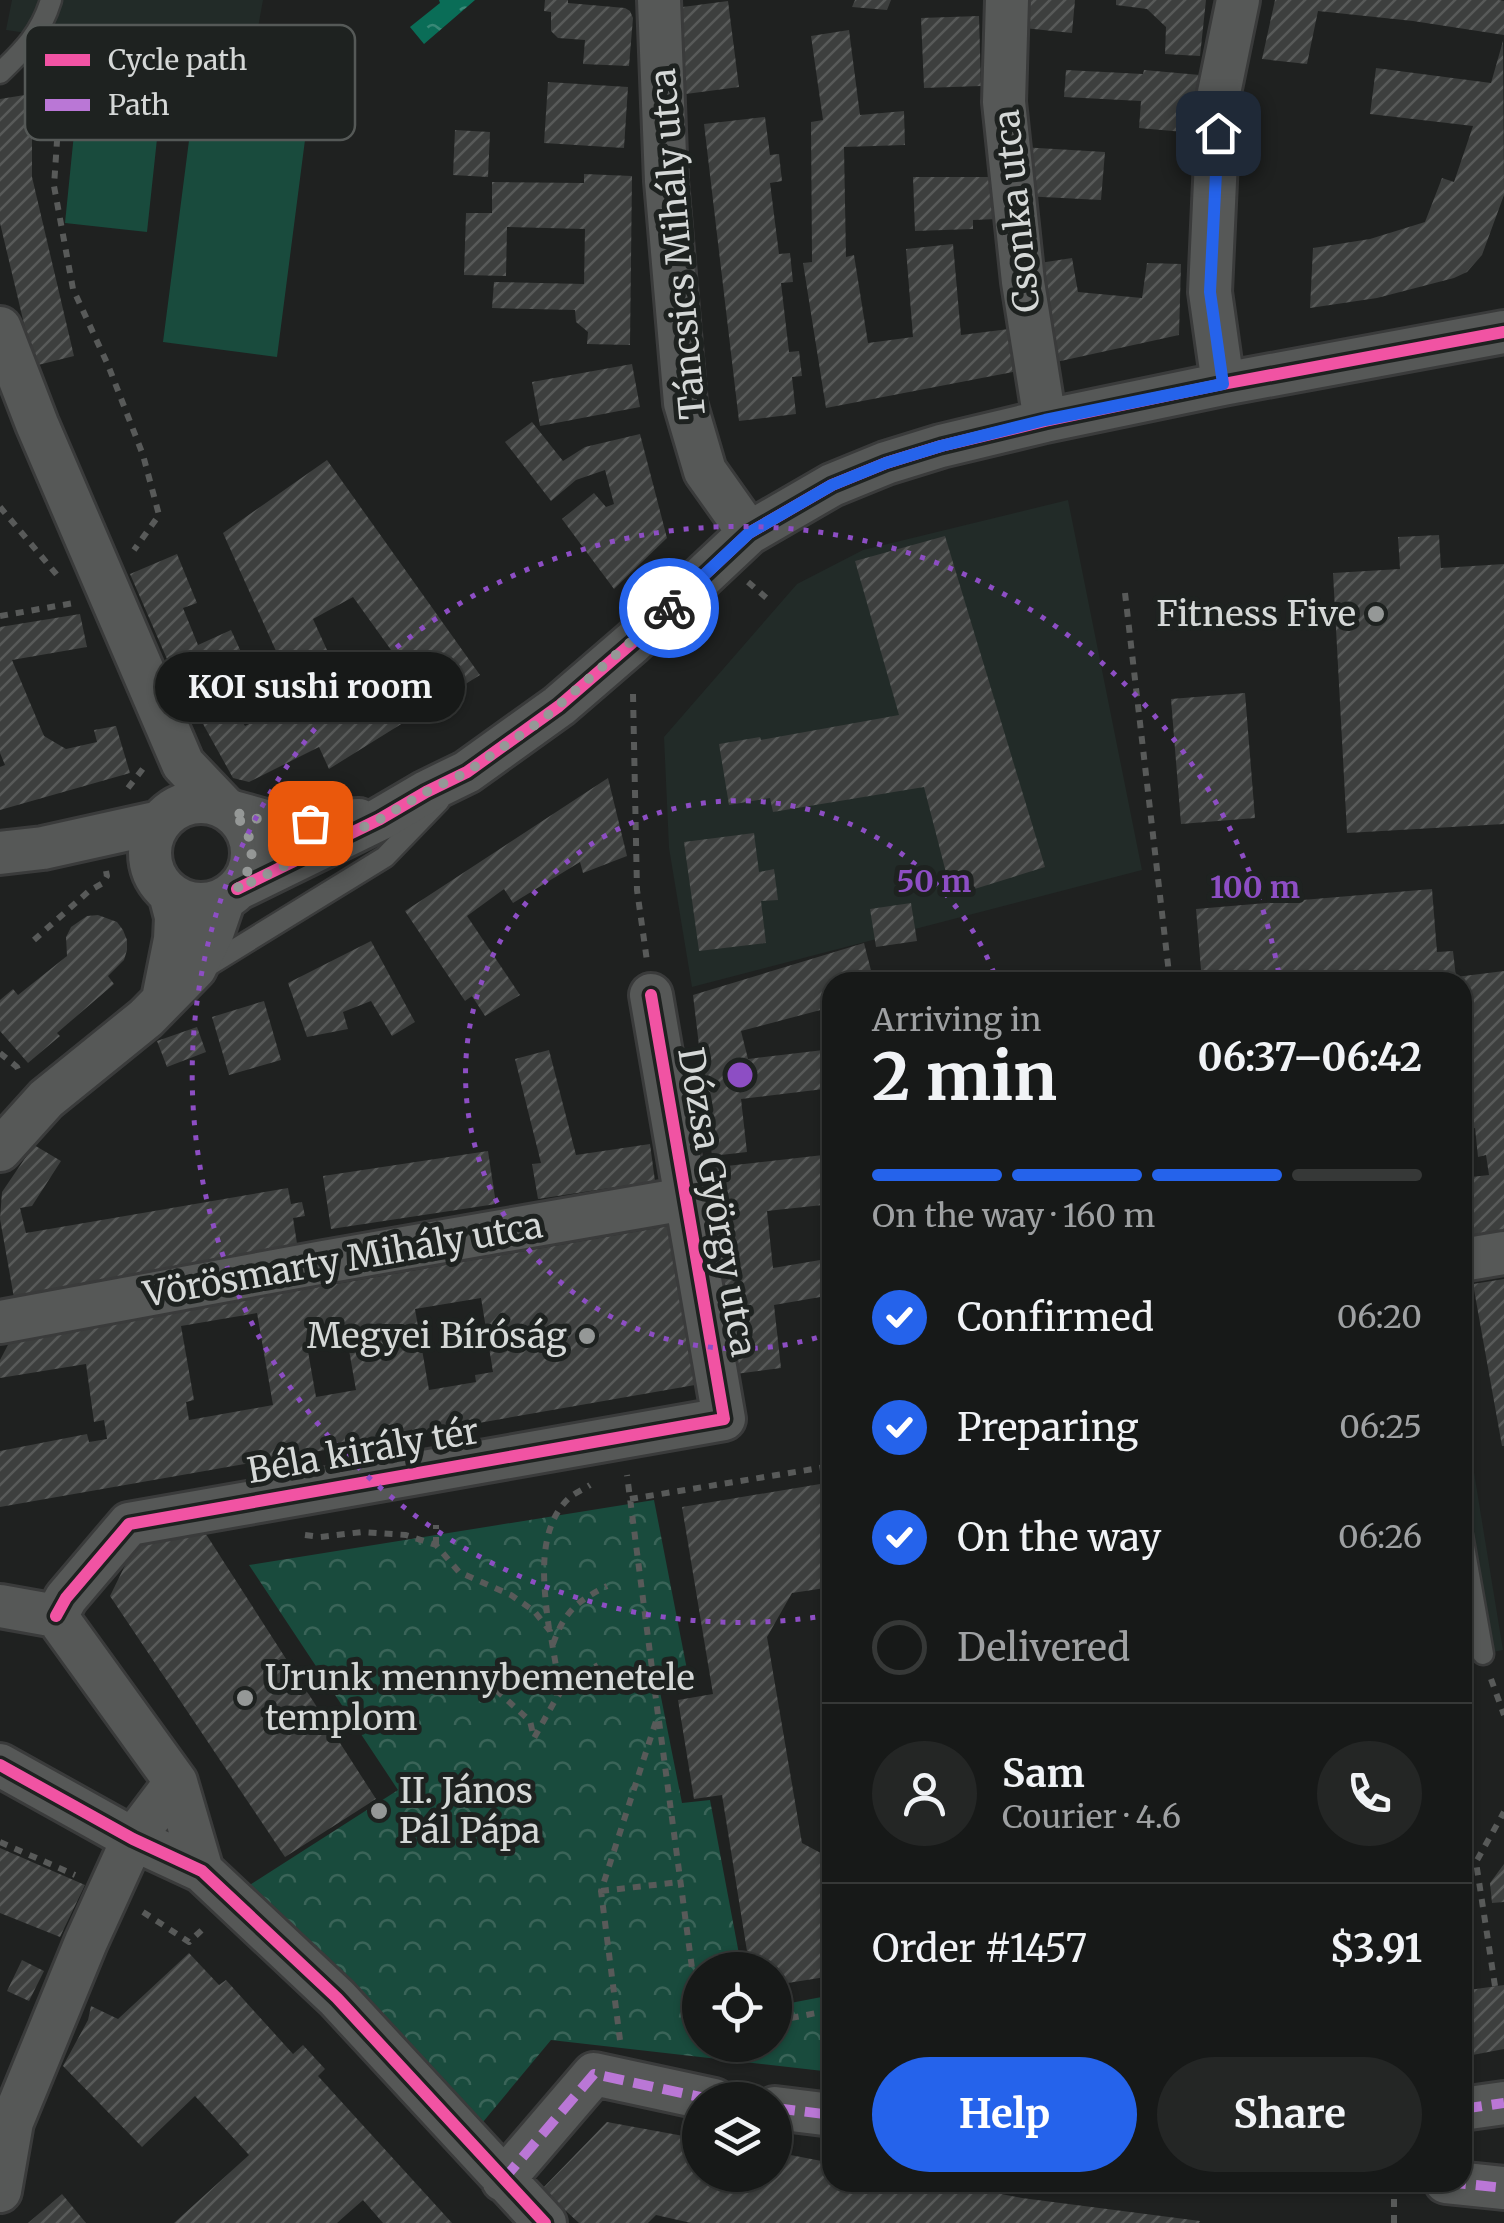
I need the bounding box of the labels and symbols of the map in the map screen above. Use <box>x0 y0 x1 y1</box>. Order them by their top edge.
legend <box>25 25 355 140</box>
text: Cycle path <box>108 42 247 78</box>
street label: Táncsics Mihály utca <box>641 67 715 421</box>
text: Path <box>108 87 170 123</box>
pin <box>1176 91 1261 176</box>
street label: Csonka utca <box>984 107 1050 315</box>
courier <box>619 558 719 658</box>
place label: Fitness Five <box>1156 592 1356 636</box>
marker: Fitness Five <box>1365 603 1387 625</box>
callout: KOI sushi room <box>155 653 465 723</box>
pin <box>268 781 353 866</box>
text: 50 m <box>897 862 971 900</box>
text: 100 m <box>1210 868 1300 906</box>
street label: Dózsa György utca <box>668 1044 766 1360</box>
centre of rings <box>722 1057 758 1093</box>
street label: Vörösmarty Mihály utca <box>139 1203 546 1317</box>
place label: Megyei Bíróság <box>307 1314 567 1358</box>
marker: Megyei Bíróság <box>576 1325 598 1347</box>
street label: Béla király tér <box>244 1409 482 1493</box>
place label: Urunk mennybemenetele templom <box>265 1656 695 1740</box>
marker: Urunk mennybemenetele templom <box>234 1687 256 1709</box>
place label: II. János Pál Pápa <box>399 1769 540 1853</box>
marker: II. János Pál Pápa <box>368 1800 390 1822</box>

